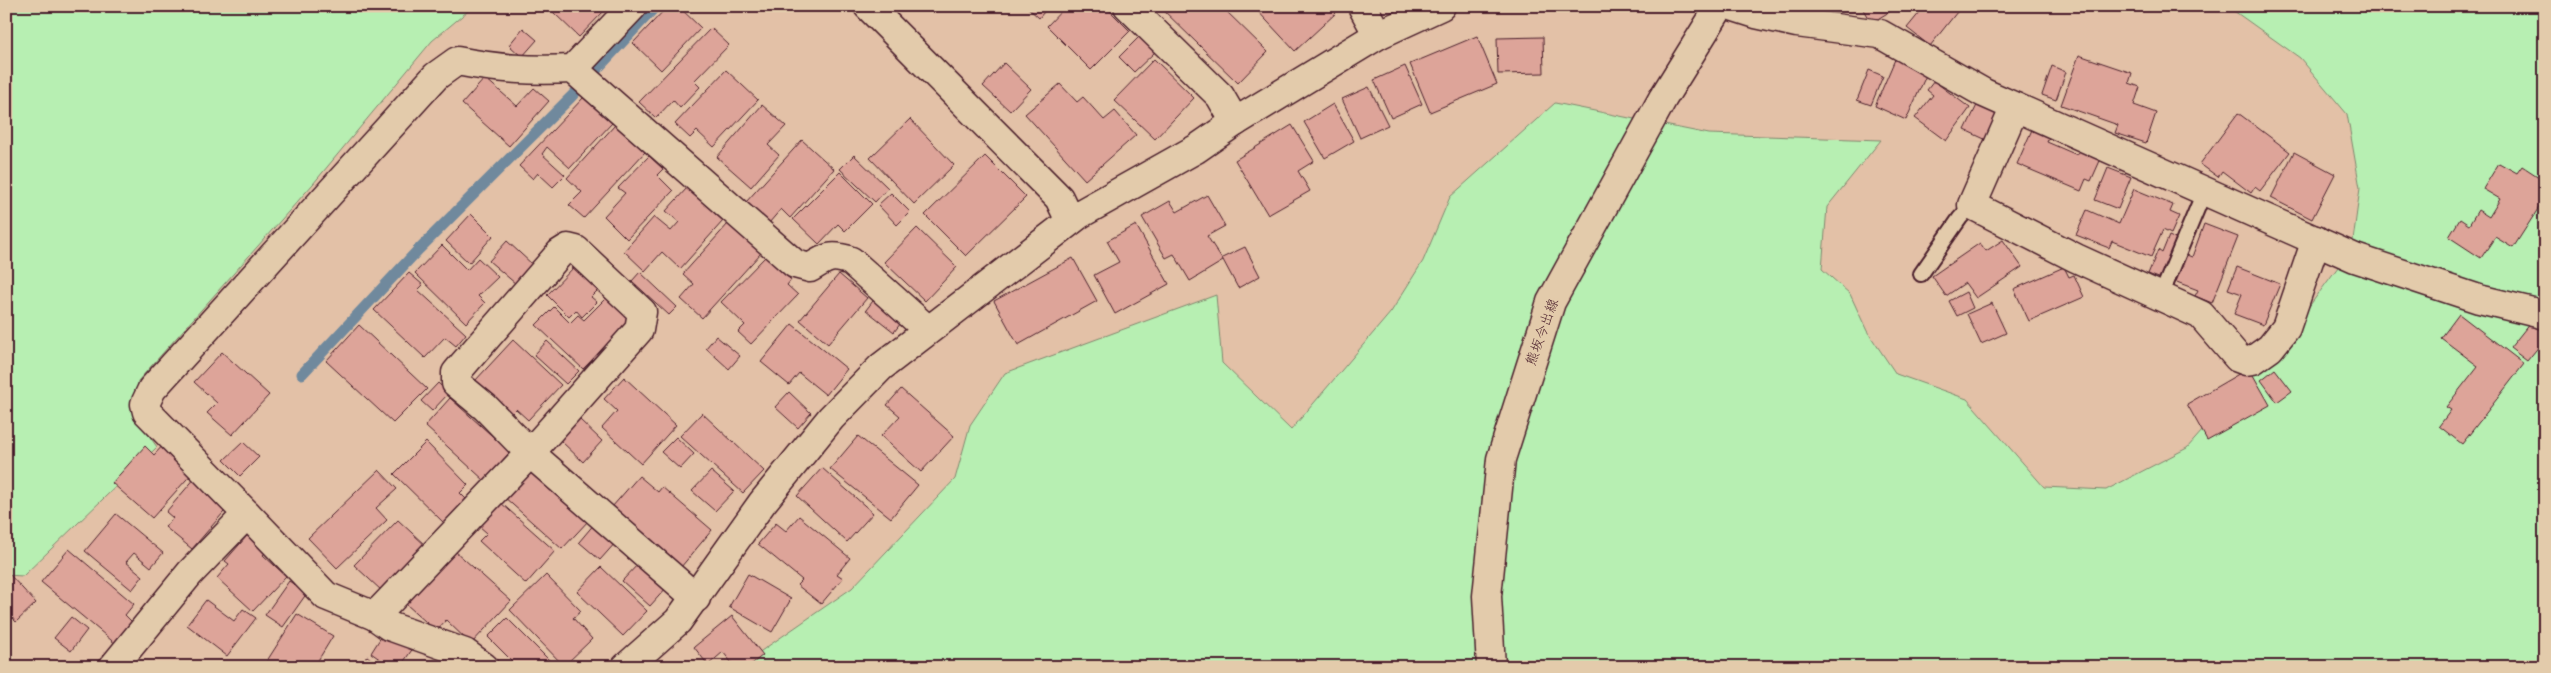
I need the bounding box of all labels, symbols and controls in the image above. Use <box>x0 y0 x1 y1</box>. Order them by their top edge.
street label: 熊坂今出線 <box>1522 296 1562 368</box>

